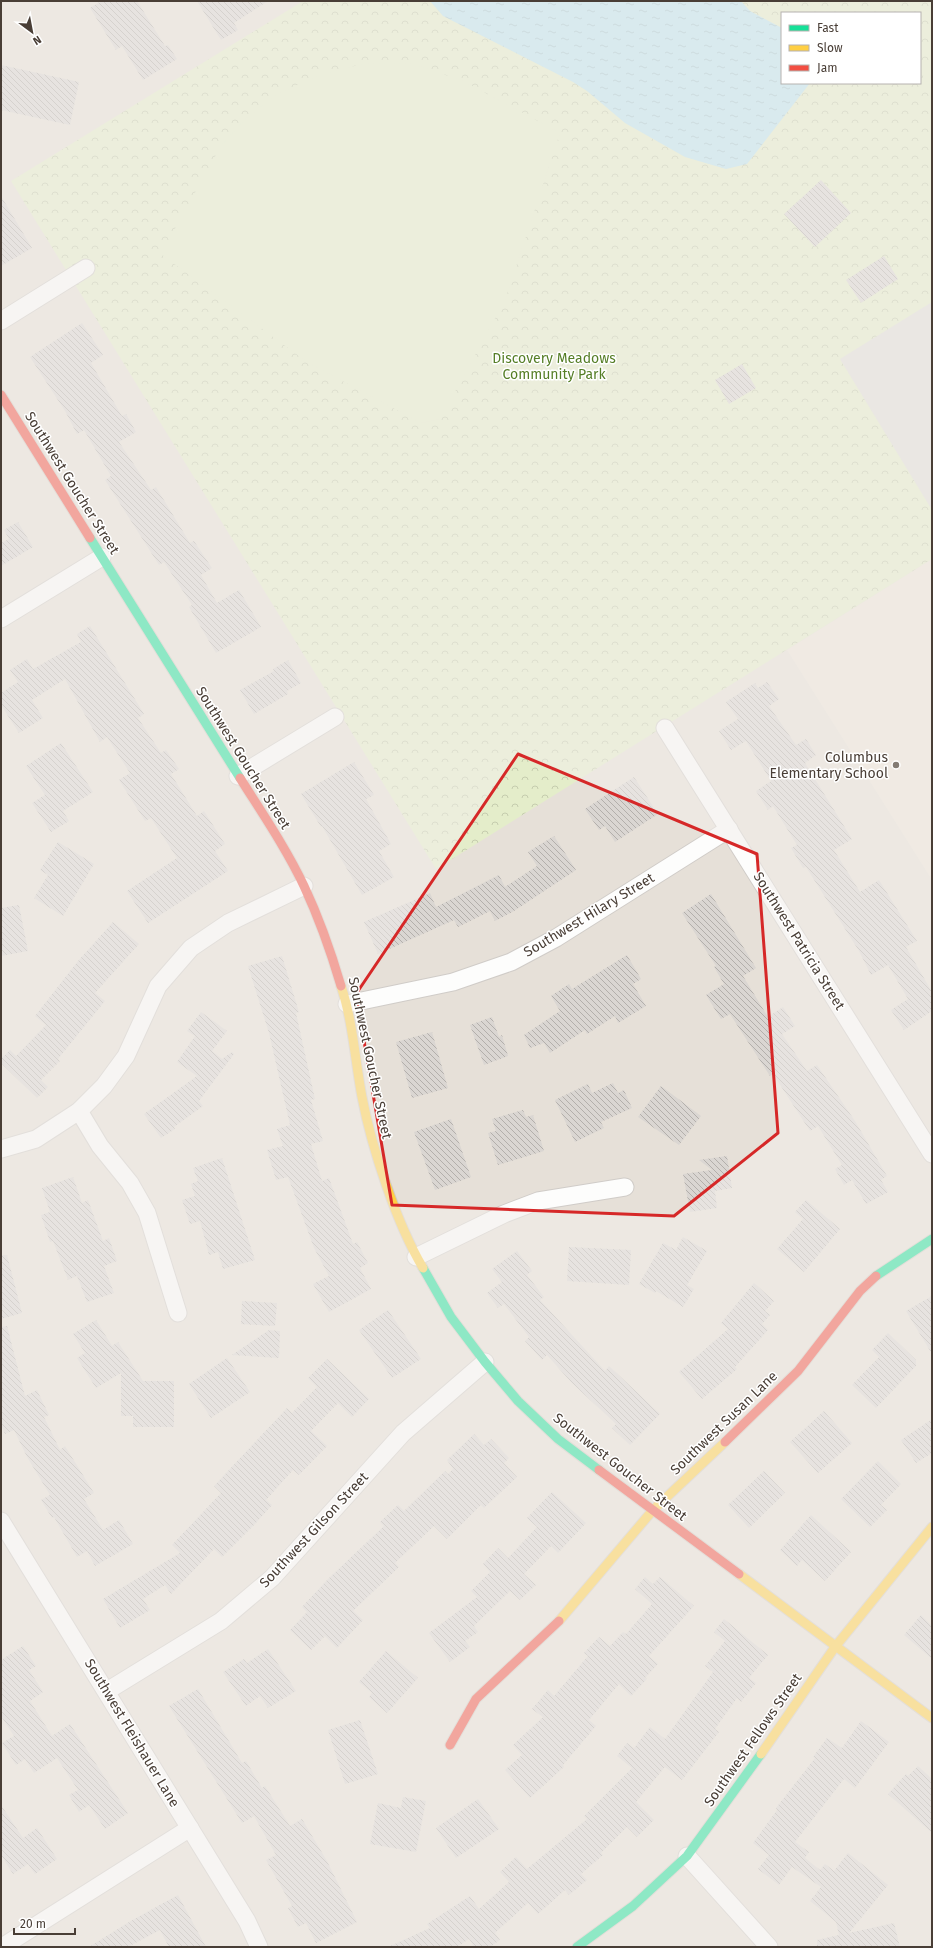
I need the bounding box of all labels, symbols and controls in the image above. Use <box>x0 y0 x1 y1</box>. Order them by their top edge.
north arrow <box>12 12 52 52</box>
legend <box>781 12 921 84</box>
text: Fast <box>817 21 839 35</box>
text: N <box>30 33 44 48</box>
text: Slow <box>817 41 843 55</box>
text: Jam <box>817 61 837 75</box>
park label: Discovery Meadows Community Park <box>492 350 616 383</box>
street label: Southwest Goucher Street <box>21 409 123 558</box>
street label: Southwest Goucher Street <box>192 684 294 833</box>
place label: Columbus Elementary School <box>770 749 888 782</box>
marker: Columbus Elementary School <box>891 760 901 770</box>
street label: Southwest Hilary Street <box>521 869 658 961</box>
street label: Southwest Patricia Street <box>750 869 849 1014</box>
street label: Southwest Goucher Street <box>345 976 396 1141</box>
street label: Southwest Susan Lane <box>667 1368 781 1478</box>
street label: Southwest Goucher Street <box>550 1410 691 1525</box>
street label: Southwest Gilson Street <box>256 1468 373 1591</box>
street label: Southwest Fleishauer Lane <box>81 1656 183 1810</box>
street label: Southwest Fellows Street <box>701 1669 806 1810</box>
scale bar <box>14 1910 75 1936</box>
text: 20 m <box>20 1917 46 1931</box>

